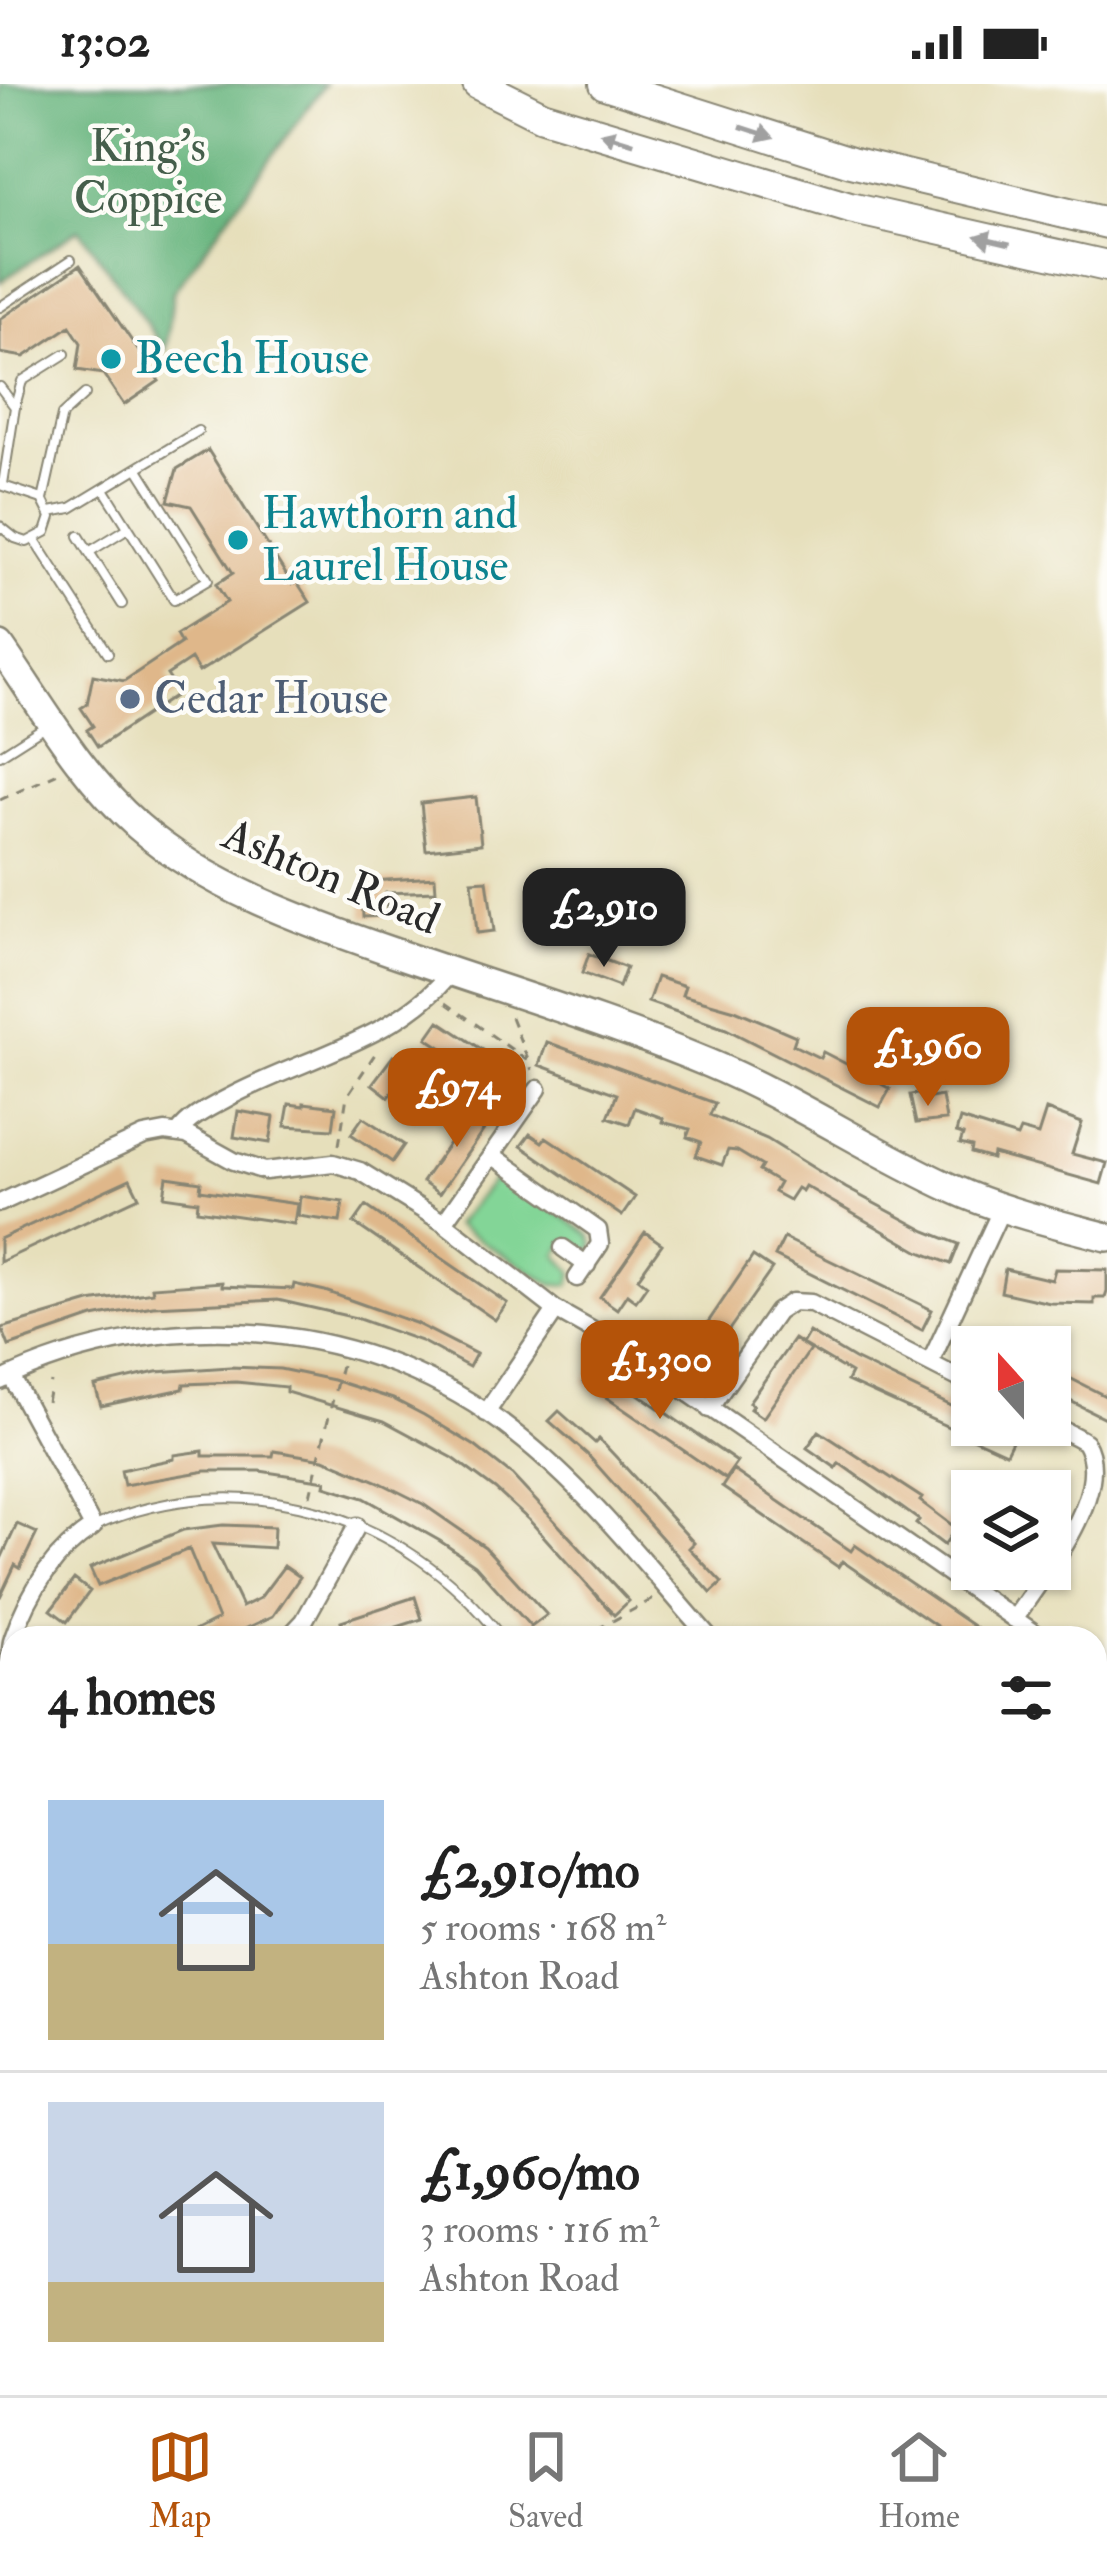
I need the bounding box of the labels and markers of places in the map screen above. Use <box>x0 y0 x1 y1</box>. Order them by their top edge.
place label: Beech House <box>135 331 369 387</box>
marker: Beech House <box>98 346 124 372</box>
place label: Hawthorn and Laurel House <box>262 486 518 594</box>
marker: Hawthorn and Laurel House <box>225 527 251 553</box>
place label: Cedar House <box>154 671 388 727</box>
marker: Cedar House <box>117 686 143 712</box>
pin: £2,910 <box>506 868 702 970</box>
pin: £1,960 <box>830 1007 1026 1109</box>
pin: £974 <box>386 1048 528 1150</box>
pin: £1,300 <box>562 1320 758 1422</box>

